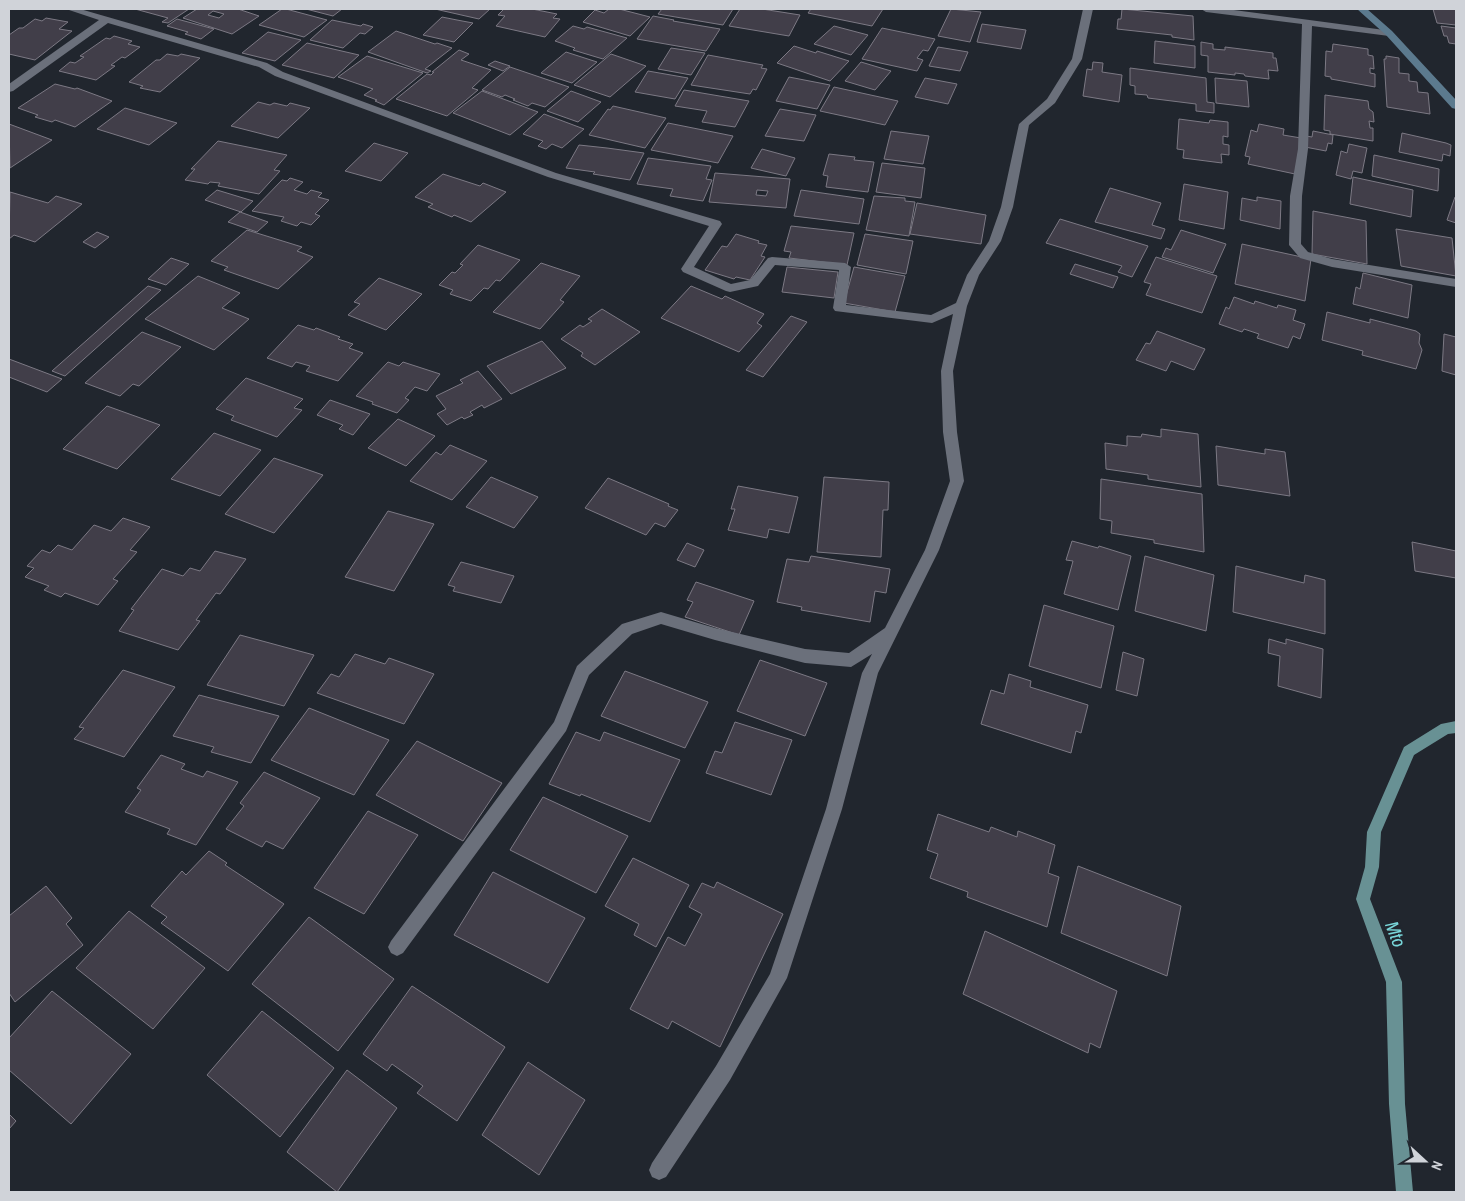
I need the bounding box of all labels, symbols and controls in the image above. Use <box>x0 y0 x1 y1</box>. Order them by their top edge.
water label: Mto <box>1379 917 1413 951</box>
north arrow <box>1400 1136 1450 1186</box>
text: N <box>1427 1159 1447 1173</box>

